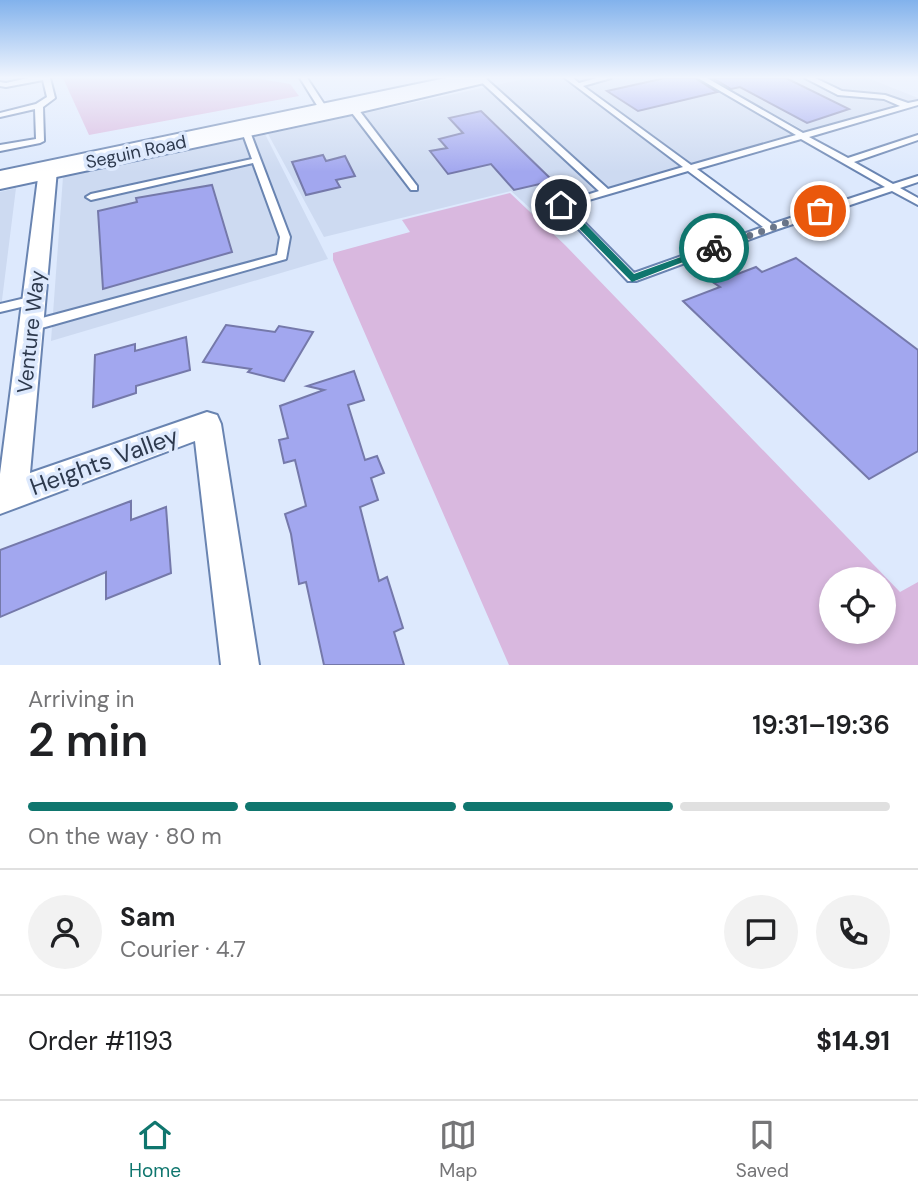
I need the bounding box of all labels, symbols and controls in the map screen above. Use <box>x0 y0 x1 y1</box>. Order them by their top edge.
street label: Seguin Road <box>83 130 189 174</box>
pin <box>531 175 591 235</box>
pin <box>790 181 850 241</box>
icon: home <box>542 186 580 224</box>
icon: bag <box>801 192 839 230</box>
courier <box>679 213 749 283</box>
icon: bike <box>695 229 733 267</box>
street label: Venture Way <box>11 269 51 395</box>
street label: Heights Valley <box>26 420 182 502</box>
map controls <box>819 567 896 644</box>
button: locate <box>819 567 896 644</box>
text: Arriving in <box>28 684 134 714</box>
text: 19:31–19:36 <box>752 708 890 742</box>
text: 2 min <box>28 710 148 770</box>
text: On the way · 80 m <box>28 821 222 851</box>
button: person <box>28 895 102 969</box>
button: chat <box>724 895 798 969</box>
button: phone <box>816 895 890 969</box>
text: Sam <box>120 900 175 934</box>
text: Courier · 4.7 <box>120 934 246 964</box>
text: Order #1193 <box>28 1024 173 1058</box>
text: $14.91 <box>816 1024 890 1058</box>
tab: Home <box>129 1116 181 1183</box>
tab: Map <box>439 1116 477 1183</box>
tab: Saved <box>736 1116 789 1183</box>

